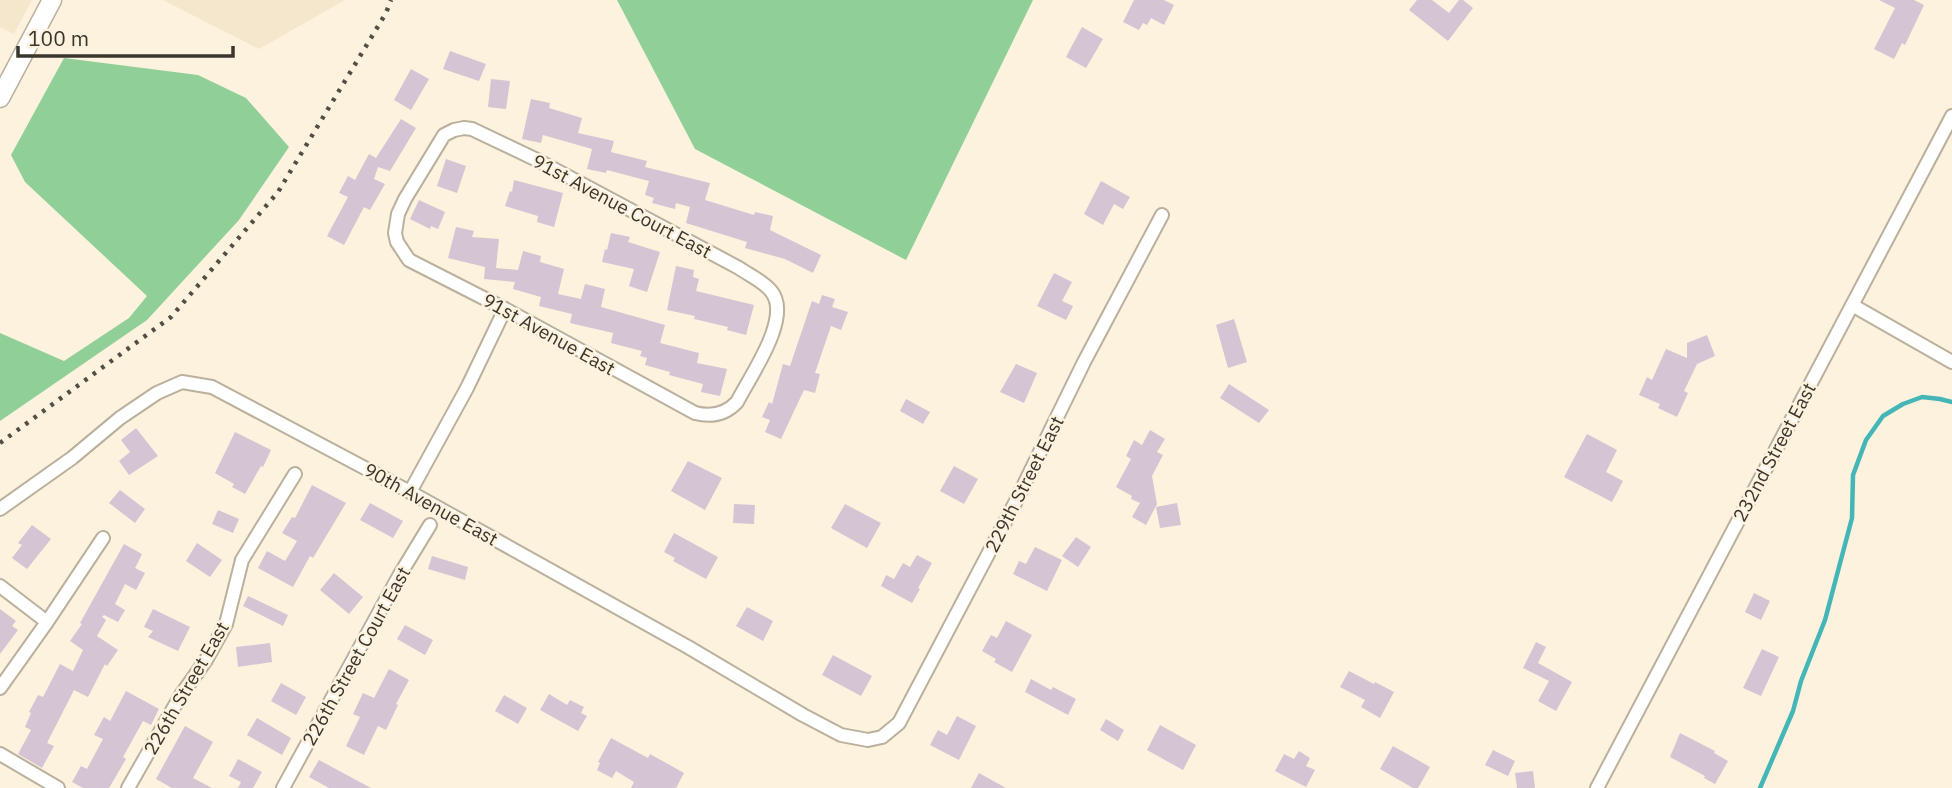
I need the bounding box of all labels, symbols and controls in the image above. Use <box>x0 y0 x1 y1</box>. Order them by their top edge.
scale bar <box>18 14 233 58</box>
text: 100 m <box>28 24 89 52</box>
street label: 91st Avenue Court East <box>528 149 716 263</box>
street label: 91st Avenue East <box>478 288 620 380</box>
street label: 232nd Street East <box>1727 378 1821 526</box>
street label: 229th Street East <box>979 412 1069 556</box>
street label: 90th Avenue East <box>360 457 502 551</box>
street label: 226th Street Court East <box>297 562 415 750</box>
street label: 226th Street East <box>138 617 234 759</box>

